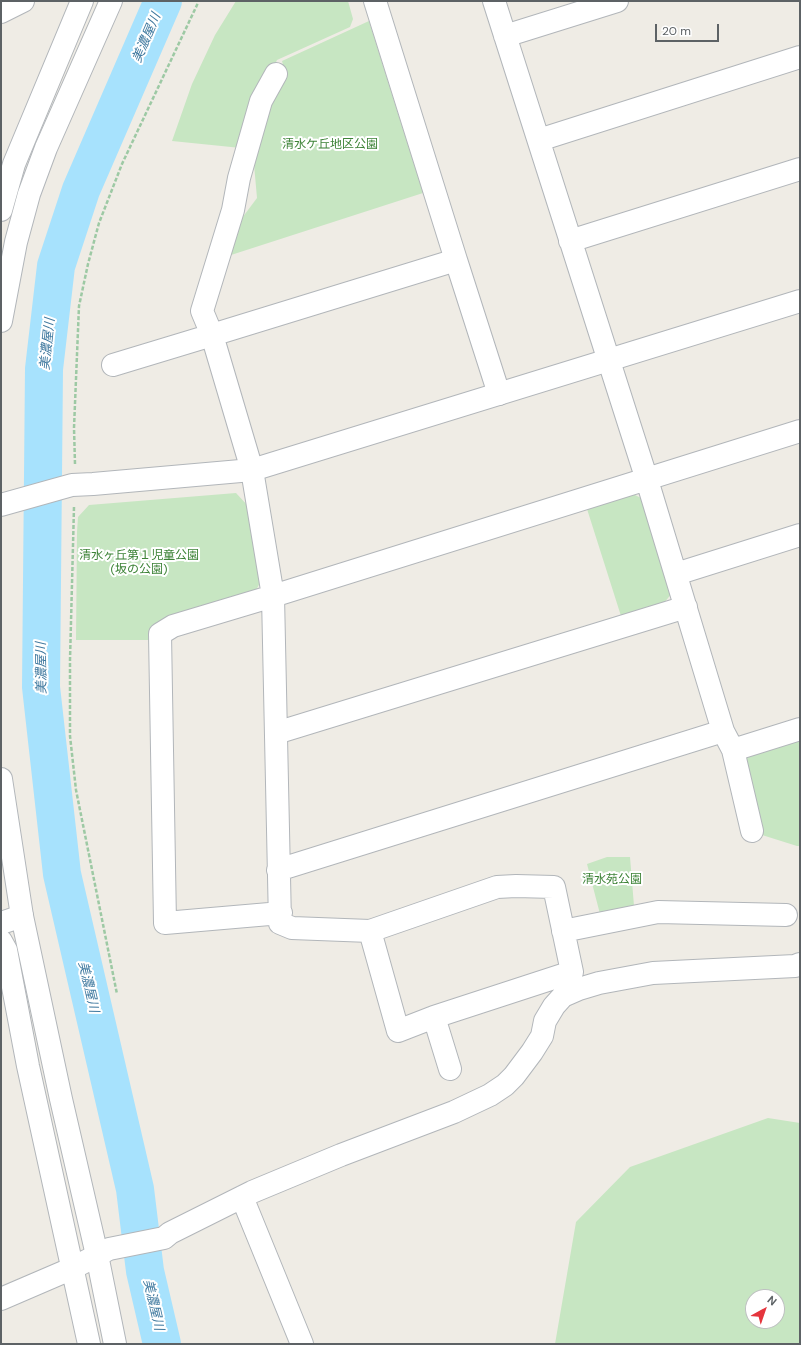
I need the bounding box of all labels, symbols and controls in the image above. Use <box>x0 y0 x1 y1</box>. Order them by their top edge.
water label: 美濃屋川 <box>130 11 164 65</box>
scale bar <box>657 16 721 42</box>
text: 20 m <box>662 23 691 39</box>
park label: 清水ケ丘地区公園 <box>282 138 378 152</box>
water label: 美濃屋川 <box>38 317 58 371</box>
park label: 清水ヶ丘第１児童公園 (坂の公園) <box>79 549 199 577</box>
water label: 美濃屋川 <box>34 642 50 694</box>
park label: 清水苑公園 <box>582 873 642 887</box>
water label: 美濃屋川 <box>75 960 101 1014</box>
water label: 美濃屋川 <box>140 1278 166 1332</box>
north arrow <box>745 1289 785 1329</box>
text: N <box>764 1293 780 1309</box>

